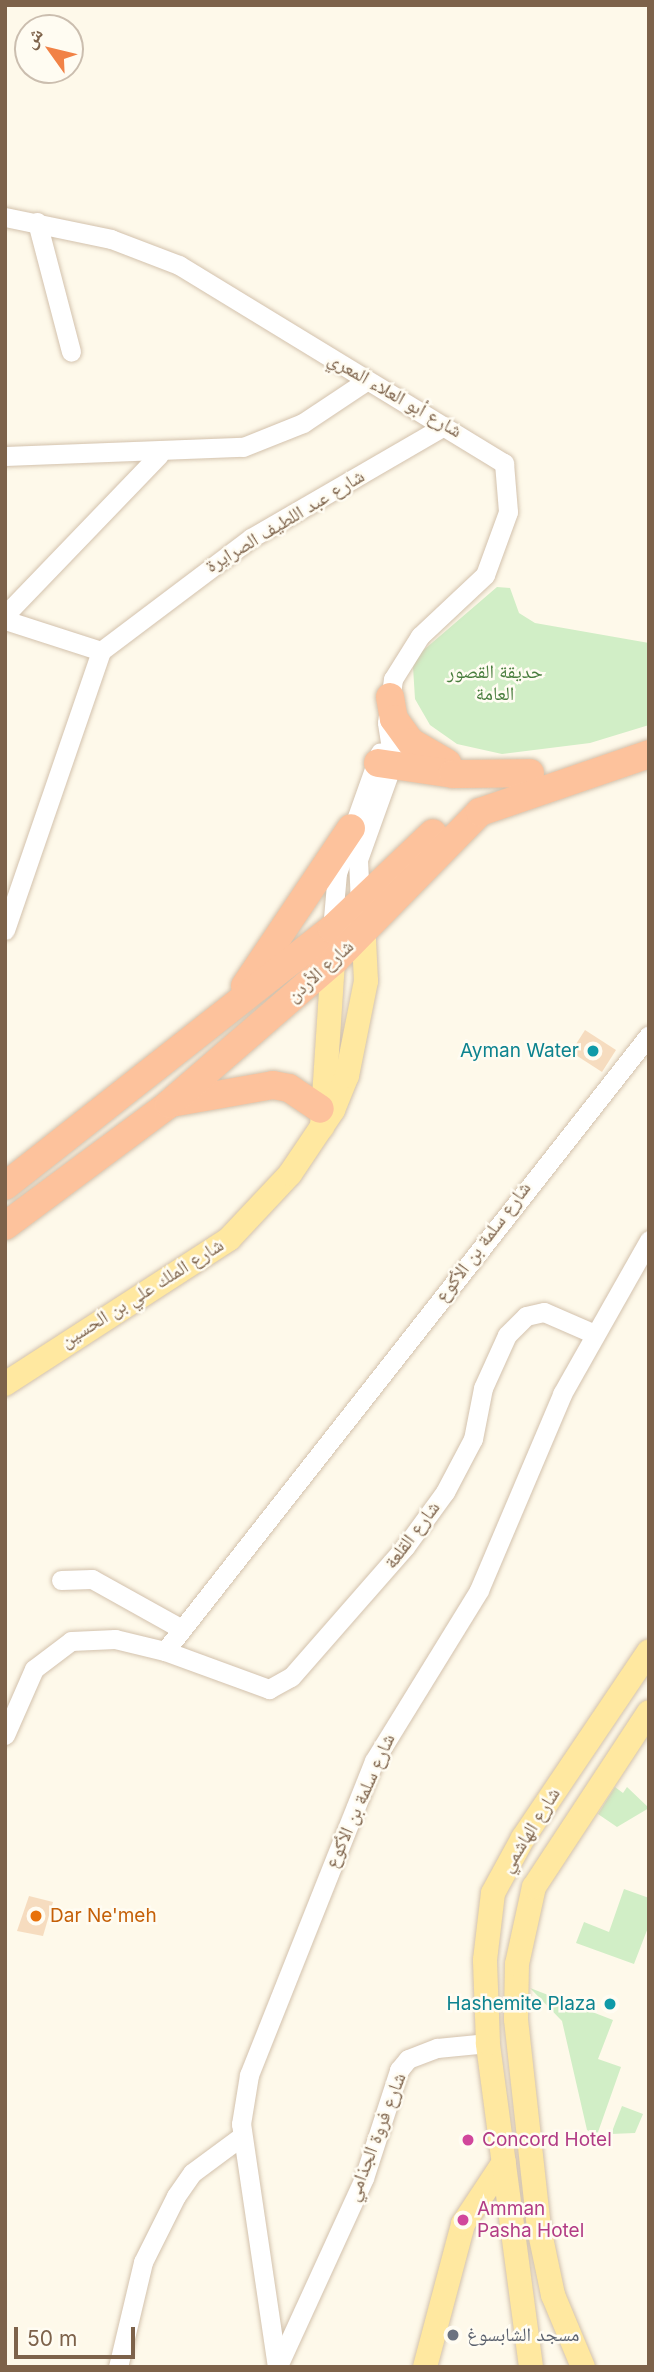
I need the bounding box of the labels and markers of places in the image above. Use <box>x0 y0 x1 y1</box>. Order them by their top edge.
place label: Ayman Water <box>460 1040 579 1062</box>
marker: Ayman Water <box>585 1043 601 1059</box>
place label: Dar Ne'meh <box>50 1905 157 1927</box>
marker: Dar Ne'meh <box>28 1908 44 1924</box>
place label: Hashemite Plaza <box>447 1993 596 2015</box>
marker: Hashemite Plaza <box>602 1996 618 2012</box>
place label: Concord Hotel <box>482 2129 612 2151</box>
marker: Concord Hotel <box>460 2132 476 2148</box>
place label: Amman Pasha Hotel <box>477 2198 584 2242</box>
marker: Amman Pasha Hotel <box>455 2212 471 2228</box>
place label: مسجد الشابسوغ <box>467 2324 579 2346</box>
marker: مسجد الشابسوغ <box>445 2327 461 2343</box>

